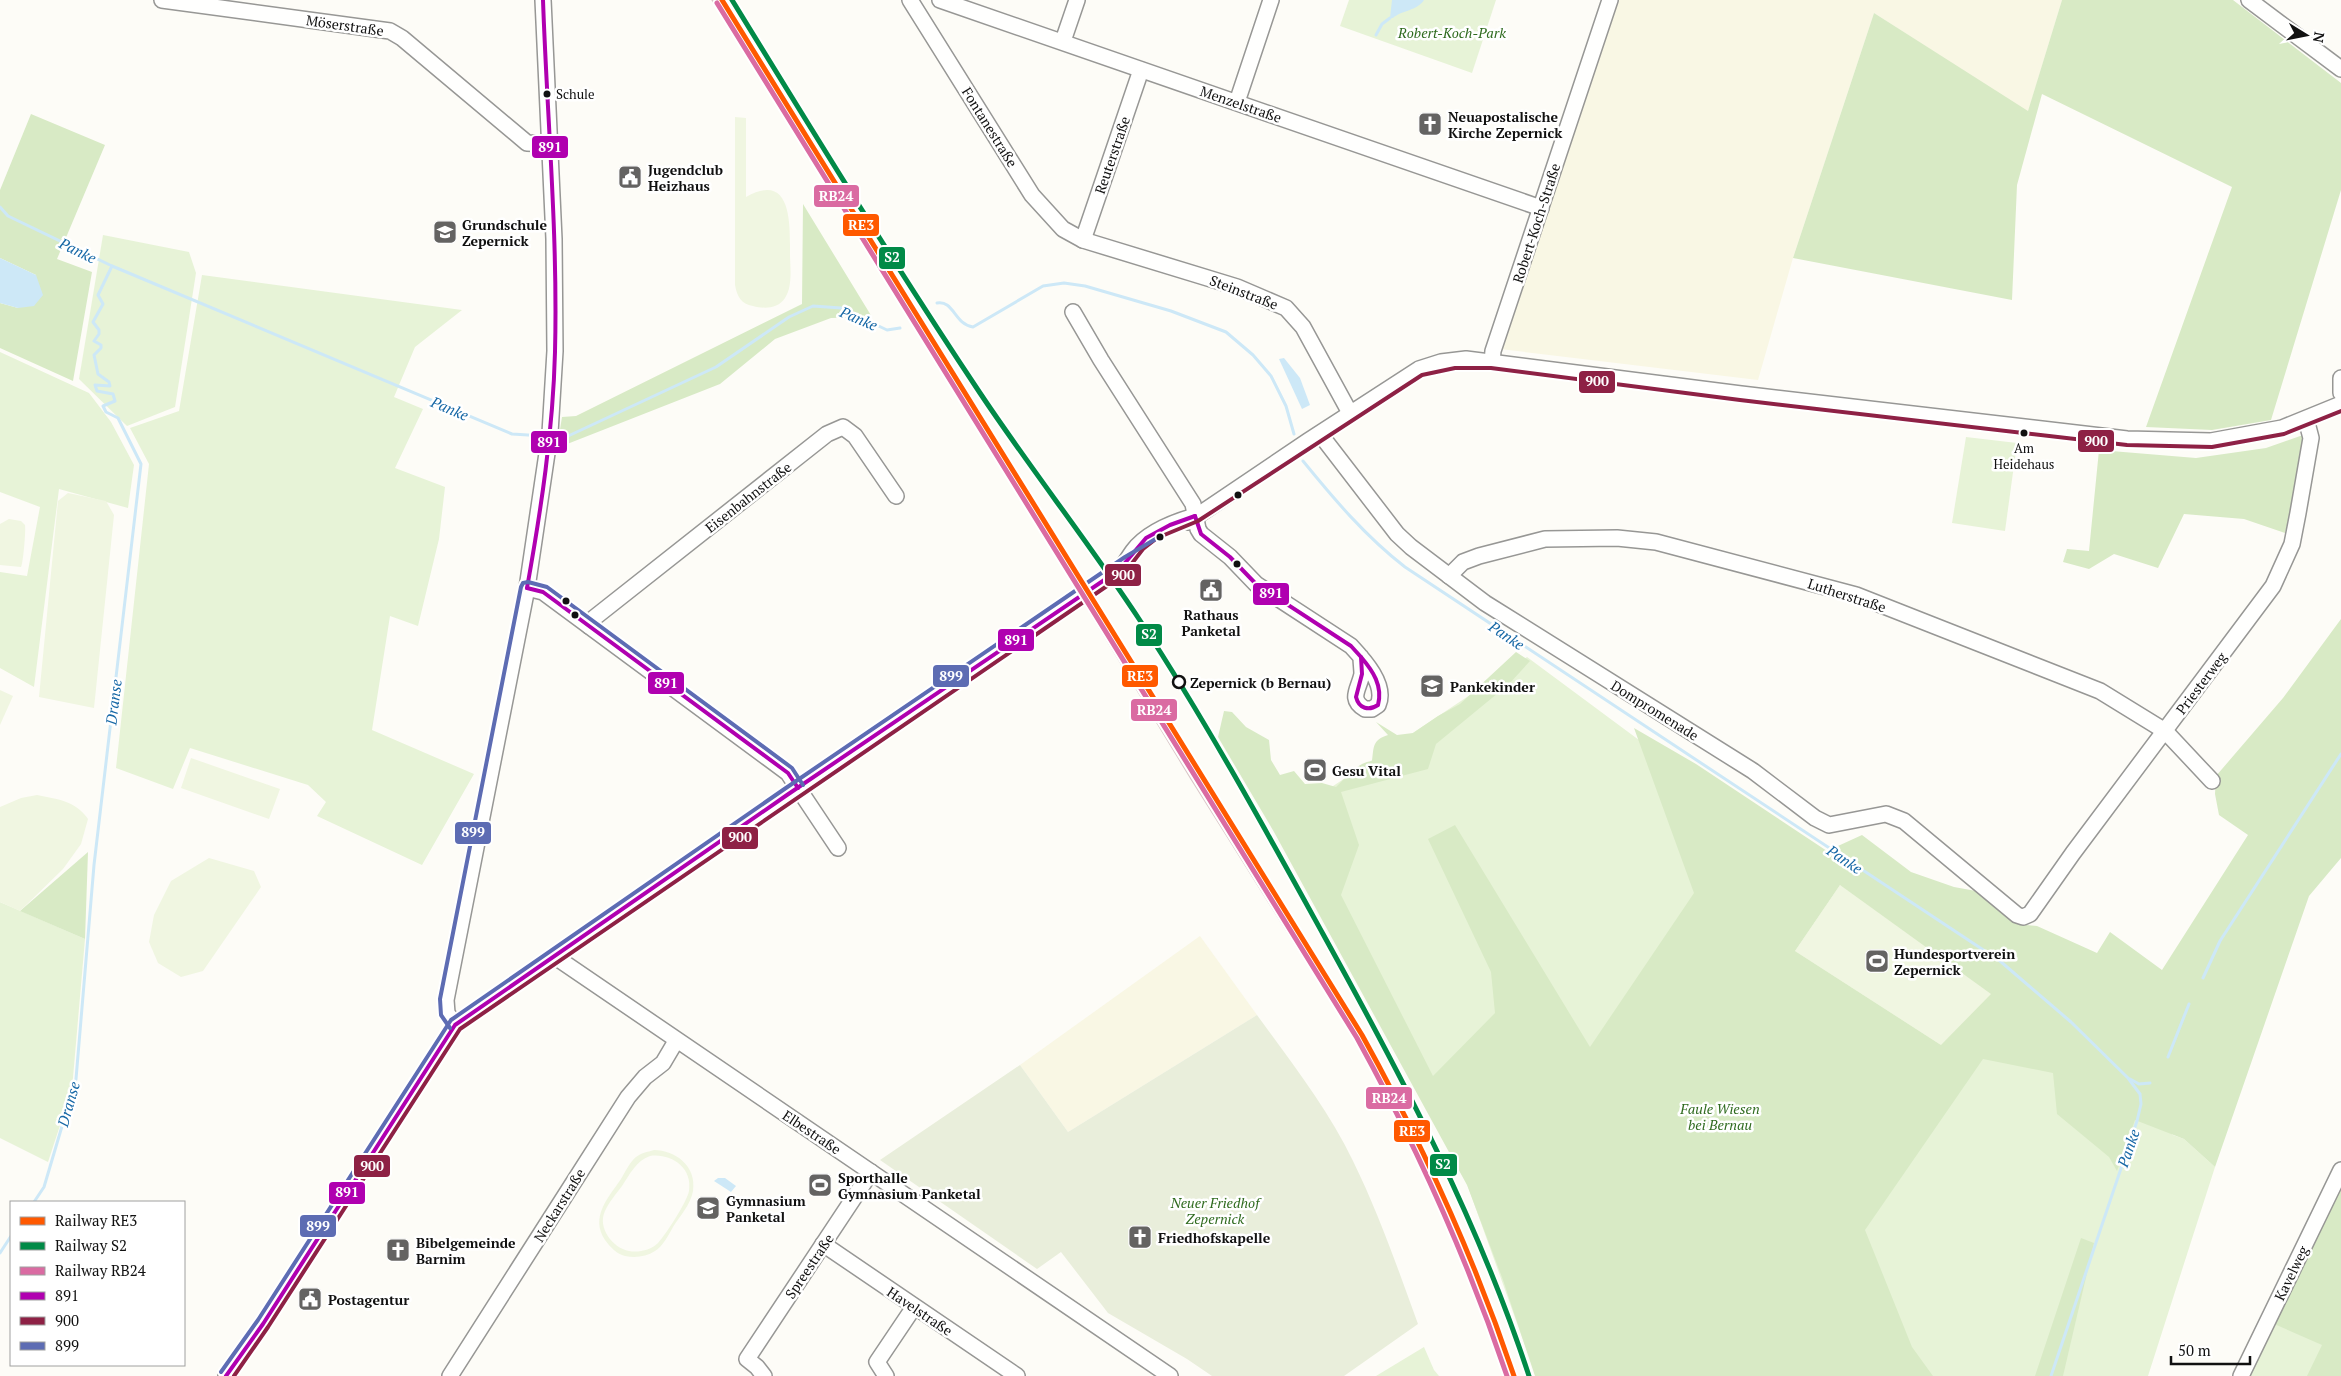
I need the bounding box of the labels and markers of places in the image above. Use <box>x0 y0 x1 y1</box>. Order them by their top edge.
place label: Schule <box>556 85 595 103</box>
marker: Schule <box>542 89 552 99</box>
place label: Neuapostalische Kirche Zepernick <box>1448 107 1563 142</box>
church icon: Neuapostalische Kirche Zepernick <box>1417 111 1443 137</box>
place label: Jugendclub Heizhaus <box>648 160 723 195</box>
public building icon: Jugendclub Heizhaus <box>617 164 643 190</box>
place label: Grundschule Zepernick <box>462 215 547 250</box>
school or university icon: Grundschule Zepernick <box>432 219 458 245</box>
marker: Am Heidehaus <box>2019 428 2029 438</box>
place label: Am Heidehaus <box>1994 439 2054 473</box>
unlabelled marker <box>1233 490 1243 500</box>
unlabelled marker <box>1155 532 1165 542</box>
unlabelled marker <box>1232 559 1242 569</box>
public building icon: Rathaus Panketal <box>1198 577 1224 603</box>
unlabelled marker <box>561 596 571 606</box>
place label: Rathaus Panketal <box>1181 605 1241 640</box>
unlabelled marker <box>570 610 580 620</box>
place label: Zepernick (b Bernau) <box>1190 673 1331 692</box>
school or university icon: Pankekinder <box>1419 673 1445 699</box>
marker: Zepernick (b Bernau) <box>1172 675 1186 689</box>
place label: Pankekinder <box>1450 677 1535 696</box>
sports icon: Gesu Vital <box>1302 757 1328 783</box>
place label: Gesu Vital <box>1332 761 1401 780</box>
place label: Hundesportverein Zepernick <box>1894 944 2015 979</box>
sports icon: Hundesportverein Zepernick <box>1864 948 1890 974</box>
place label: Sporthalle Gymnasium Panketal <box>838 1168 981 1203</box>
sports icon: Sporthalle Gymnasium Panketal <box>807 1172 833 1198</box>
place label: Gymnasium Panketal <box>726 1191 806 1226</box>
school or university icon: Gymnasium Panketal <box>695 1195 721 1221</box>
church icon: Friedhofskapelle <box>1127 1224 1153 1250</box>
place label: Friedhofskapelle <box>1158 1228 1271 1247</box>
place label: Bibelgemeinde Barnim <box>416 1233 516 1268</box>
church icon: Bibelgemeinde Barnim <box>385 1237 411 1263</box>
public building icon: Postagentur <box>297 1286 323 1312</box>
place label: Postagentur <box>328 1290 409 1309</box>

